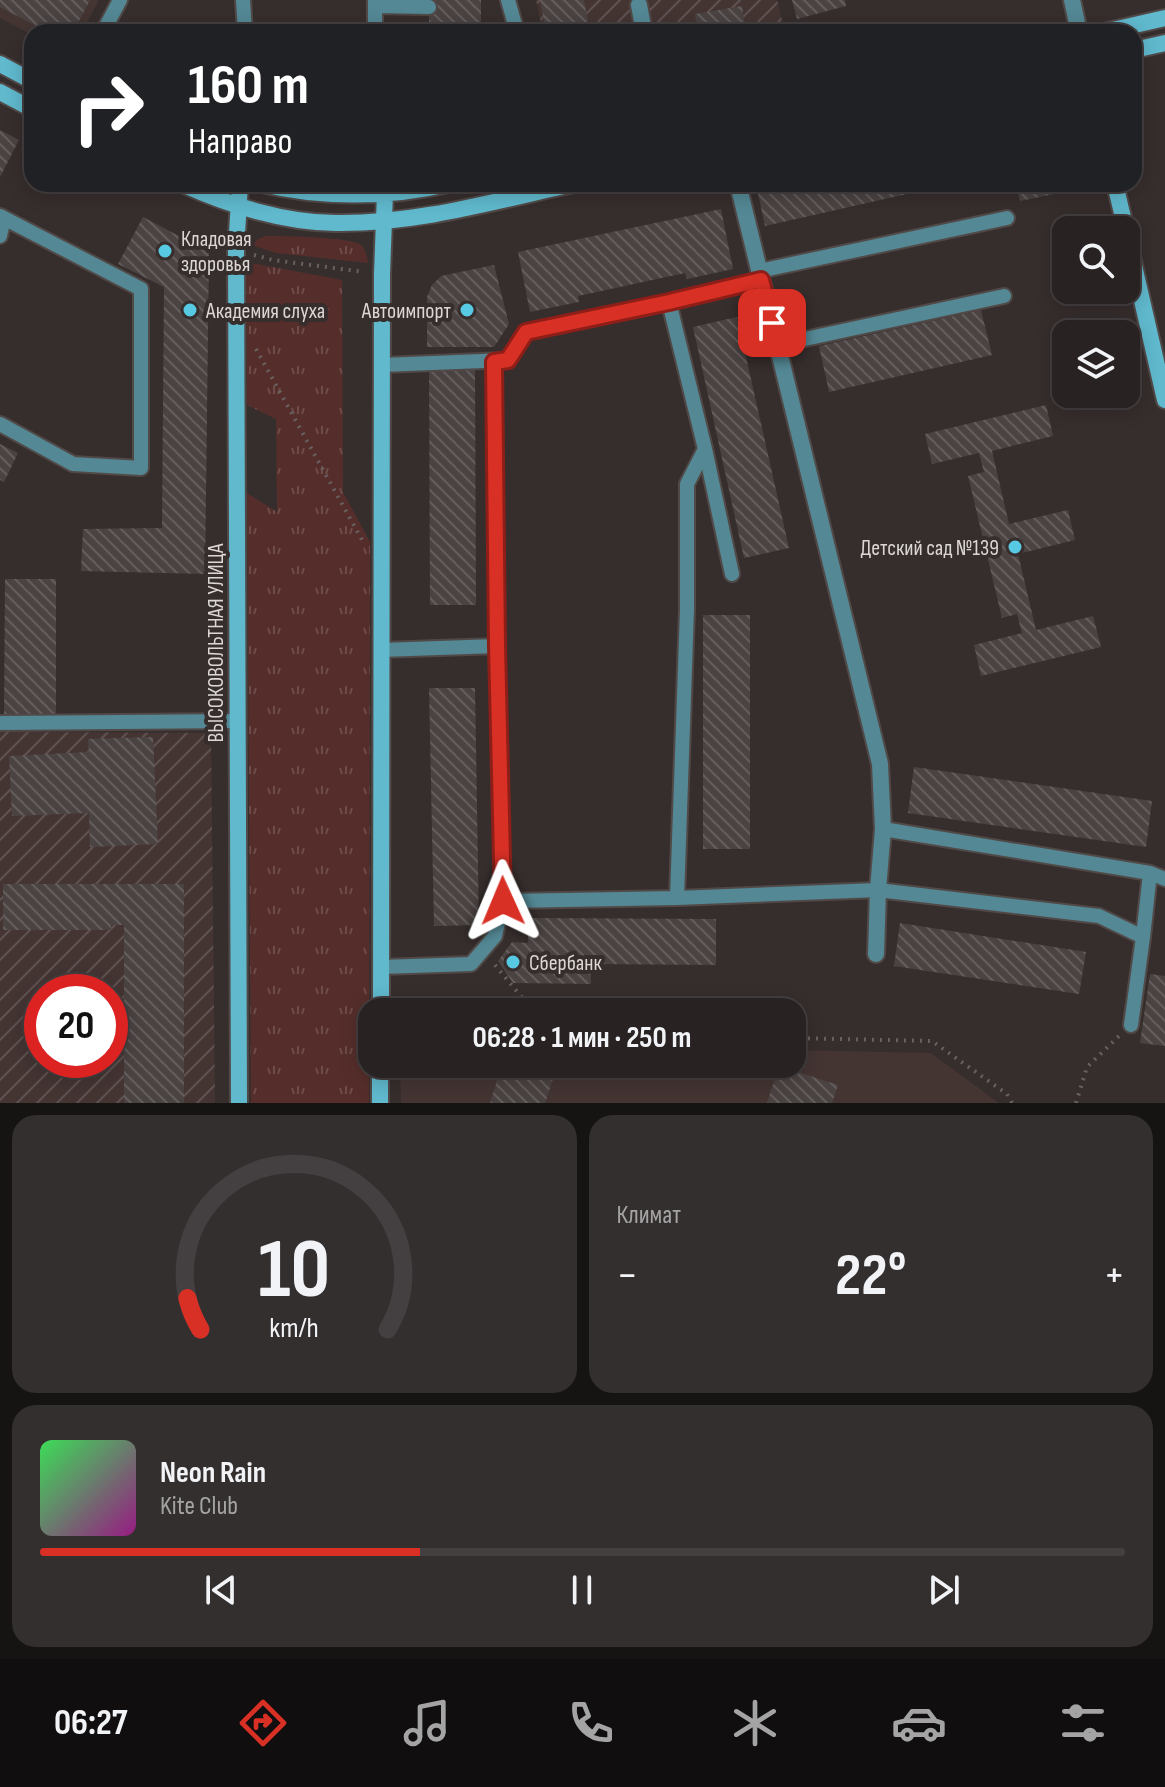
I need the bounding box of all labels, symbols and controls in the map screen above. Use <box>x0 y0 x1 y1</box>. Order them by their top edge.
text: 160 m <box>188 53 309 120</box>
icon: right <box>56 56 160 160</box>
text: Направо <box>188 121 292 164</box>
map controls <box>1052 216 1140 408</box>
button: search <box>1052 216 1140 304</box>
place label: Кладовая здоровья <box>181 226 252 278</box>
marker: Кладовая здоровья <box>156 242 174 260</box>
pin <box>738 289 806 357</box>
place label: Академия слуха <box>205 298 325 325</box>
place label: Автоимпорт <box>361 298 452 325</box>
marker: Академия слуха <box>181 301 199 319</box>
marker: Автоимпорт <box>458 301 476 319</box>
icon: arrive <box>750 301 794 345</box>
button: layers <box>1052 320 1140 408</box>
place label: Детский сад №139 <box>861 535 999 562</box>
marker: Детский сад №139 <box>1006 538 1024 556</box>
street label: ВЫСОКОВОЛЬТНАЯ УЛИЦА <box>203 543 230 743</box>
position arrow <box>461 859 545 943</box>
place label: Сбербанк <box>529 950 602 977</box>
marker: Сбербанк <box>504 953 522 971</box>
speed limit sign: 20 <box>24 974 128 1078</box>
text: 06:28 · 1 мин · 250 m <box>473 1020 691 1056</box>
text: Климат <box>617 1200 681 1231</box>
text: 10 <box>258 1221 330 1321</box>
text: 22° <box>835 1240 907 1312</box>
text: − <box>617 1249 638 1302</box>
text: + <box>1103 1249 1125 1302</box>
text: km/h <box>270 1311 319 1346</box>
text: Neon Rain <box>160 1455 266 1491</box>
text: Kite Club <box>160 1491 238 1522</box>
icon: previous <box>199 1568 243 1612</box>
icon: pause <box>560 1568 604 1612</box>
icon: next <box>922 1568 966 1612</box>
icon: directions <box>235 1695 291 1751</box>
icon: music <box>399 1695 455 1751</box>
icon: phone <box>563 1695 619 1751</box>
icon: climate <box>727 1695 783 1751</box>
icon: car <box>891 1695 947 1751</box>
icon: filters <box>1055 1695 1111 1751</box>
text: 06:27 <box>54 1702 128 1745</box>

